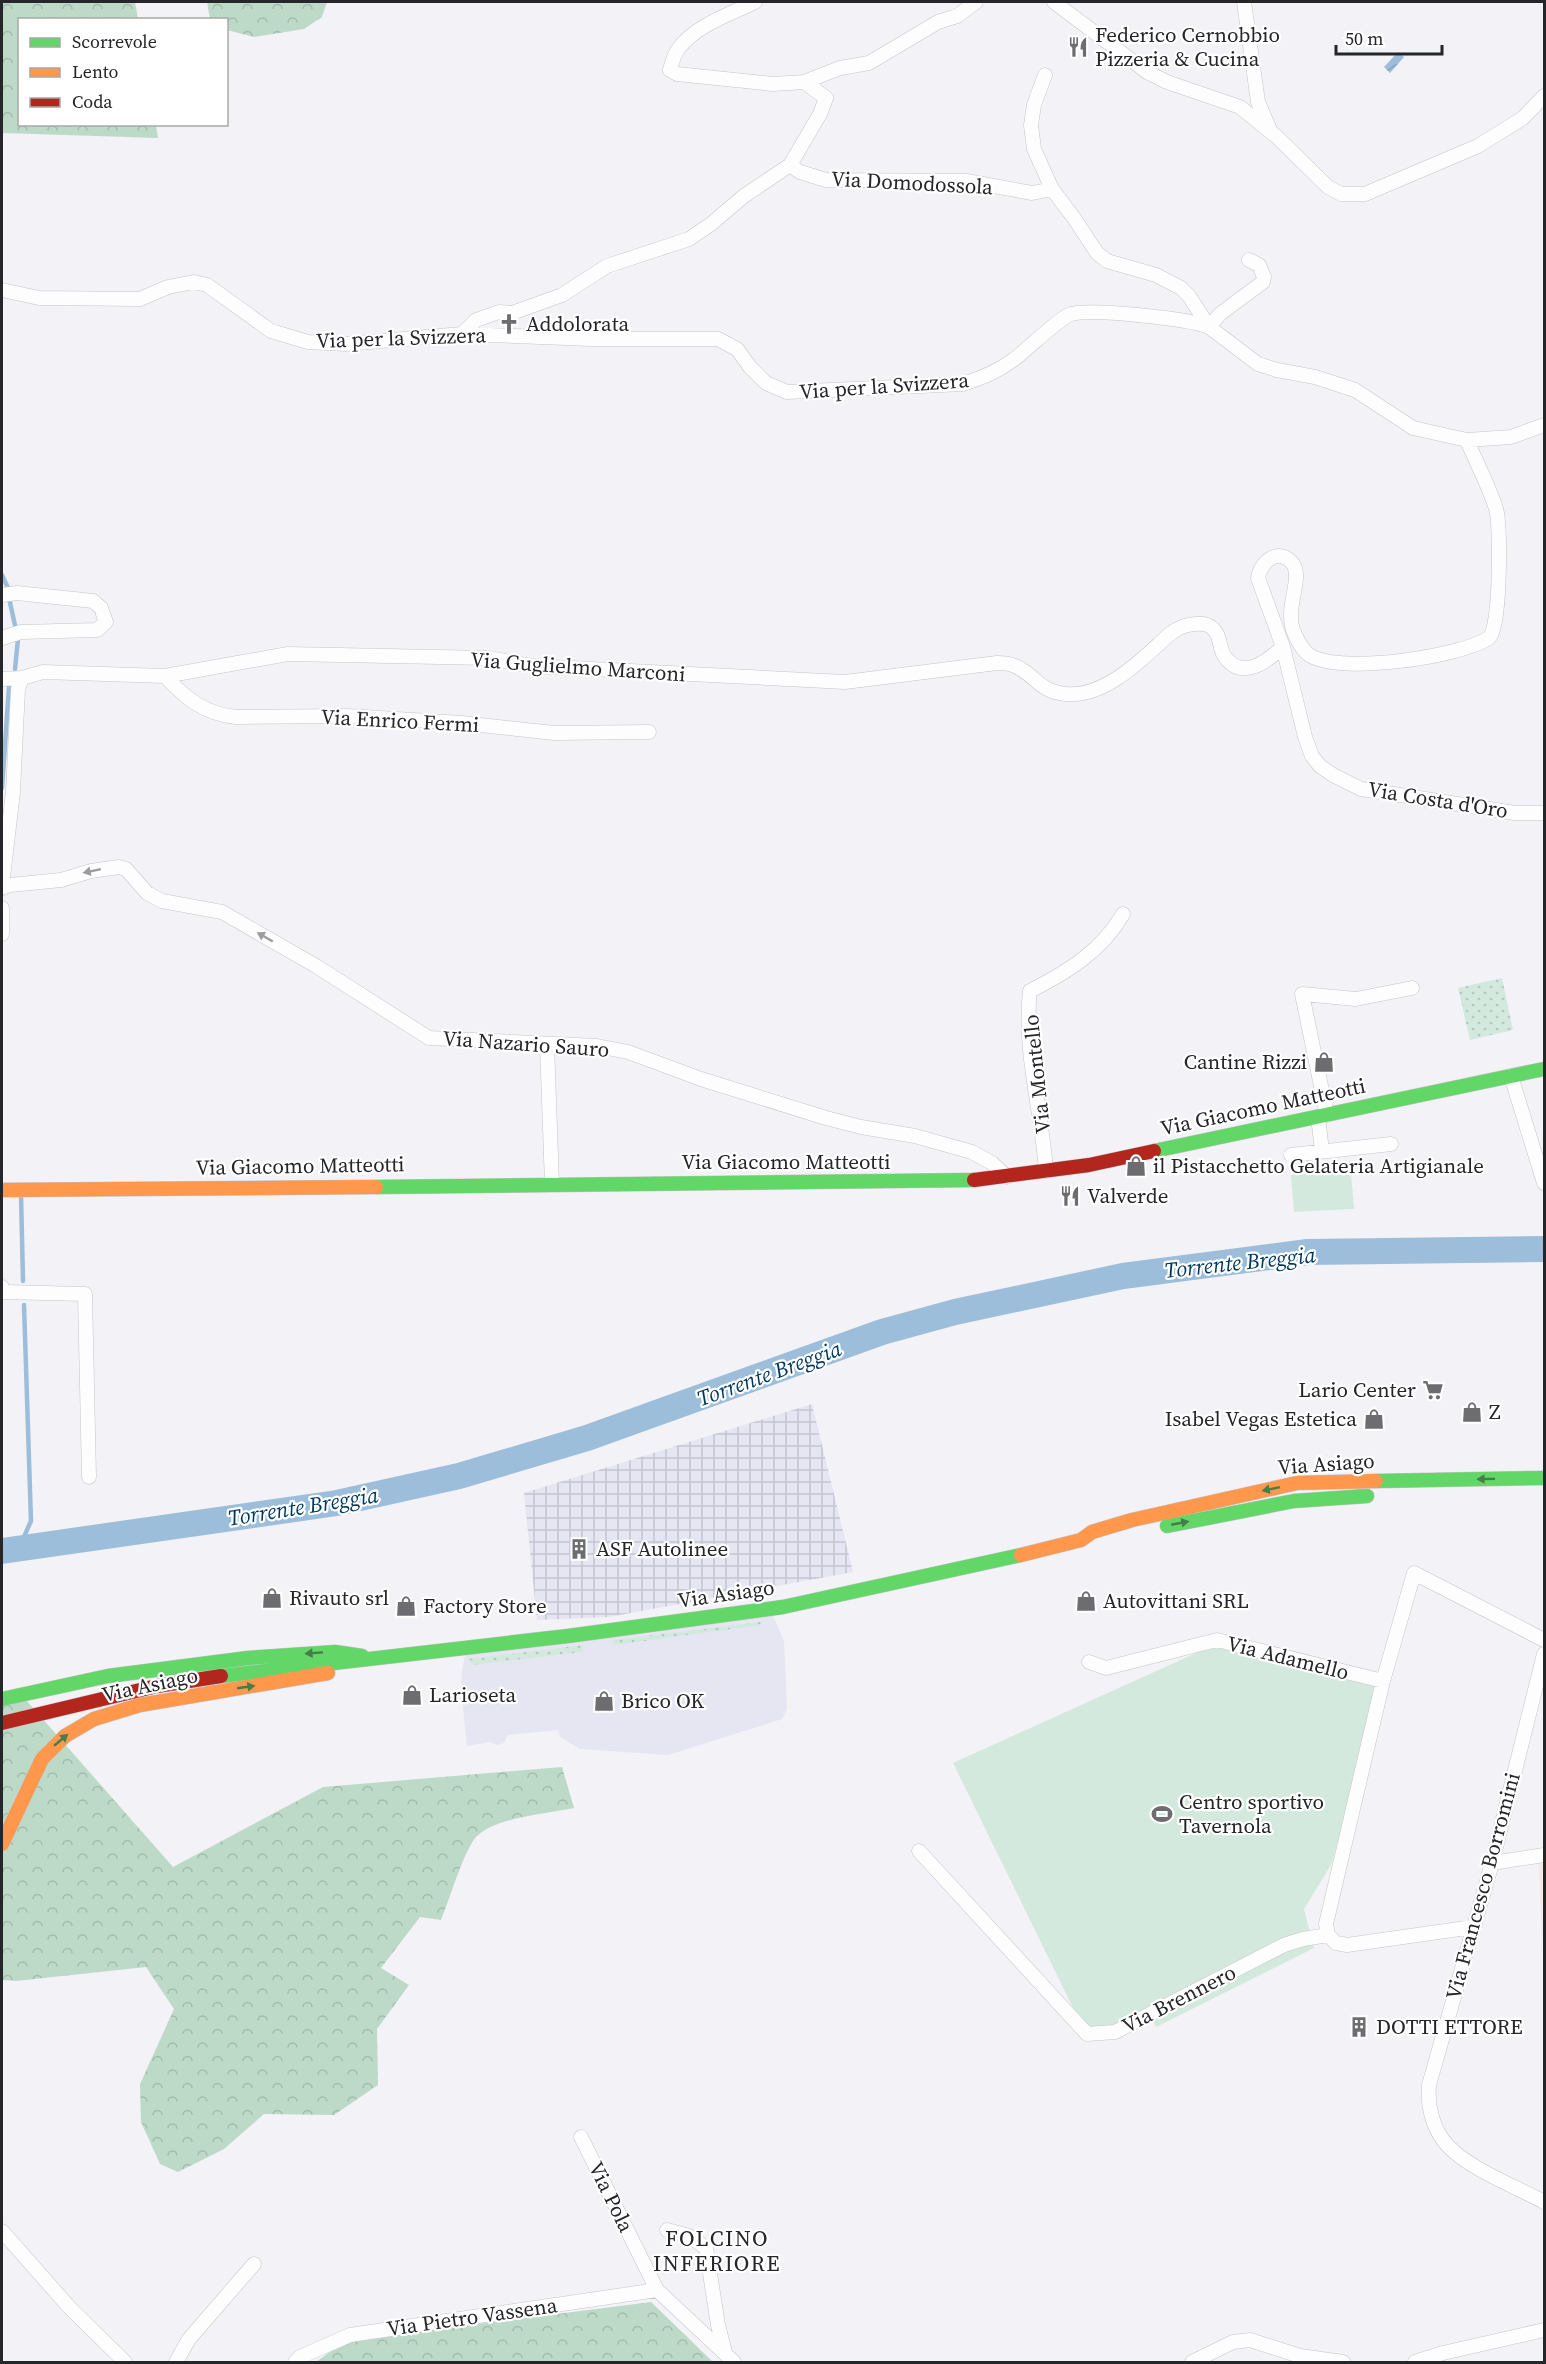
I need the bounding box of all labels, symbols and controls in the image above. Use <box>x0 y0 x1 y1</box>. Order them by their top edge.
legend <box>18 18 228 126</box>
scale bar <box>1336 18 1442 56</box>
place label: Federico Cernobbio Pizzeria & Cucina <box>1095 20 1280 73</box>
text: 50 m <box>1345 26 1383 51</box>
text: Scorrevole <box>72 29 157 54</box>
restaurant icon: Federico Cernobbio Pizzeria & Cucina <box>1066 35 1090 59</box>
text: Lento <box>72 59 119 84</box>
text: Coda <box>72 89 113 114</box>
street label: Via Domodossola <box>830 164 994 201</box>
place label: Addolorata <box>526 309 630 338</box>
church icon: Addolorata <box>497 312 521 336</box>
street label: Via per la Svizzera <box>315 320 487 355</box>
street label: Via per la Svizzera <box>798 365 970 406</box>
street label: Via Guglielmo Marconi <box>469 645 687 688</box>
street label: Via Enrico Fermi <box>320 702 480 739</box>
street label: Via Costa d'Oro <box>1366 774 1510 825</box>
one-way arrow <box>82 867 101 877</box>
one-way arrow <box>256 932 273 942</box>
street label: Via Montello <box>1016 1013 1057 1135</box>
street label: Via Nazario Sauro <box>442 1023 610 1064</box>
place label: Cantine Rizzi <box>1184 1047 1307 1076</box>
shop icon: Cantine Rizzi <box>1312 1050 1336 1074</box>
street label: Via Giacomo Matteotti <box>1158 1071 1368 1142</box>
street label: Via Giacomo Matteotti <box>682 1147 890 1176</box>
street label: Via Giacomo Matteotti <box>195 1149 405 1182</box>
place label: il Pistacchetto Gelateria Artigianale <box>1153 1151 1484 1180</box>
shop icon: il Pistacchetto Gelateria Artigianale <box>1124 1154 1148 1178</box>
place label: Valverde <box>1087 1181 1168 1210</box>
restaurant icon: Valverde <box>1058 1184 1082 1208</box>
water label: Torrente Breggia <box>1163 1239 1318 1285</box>
water label: Torrente Breggia <box>693 1333 846 1413</box>
place label: Lario Center <box>1298 1375 1416 1404</box>
supermarket icon: Lario Center <box>1421 1378 1445 1402</box>
place label: Z <box>1489 1397 1501 1426</box>
shop icon: Z <box>1460 1400 1484 1424</box>
place label: Isabel Vegas Estetica <box>1165 1404 1357 1433</box>
shop icon: Isabel Vegas Estetica <box>1362 1407 1386 1431</box>
street label: Via Asiago <box>1276 1446 1376 1481</box>
one-way arrow <box>1477 1475 1496 1484</box>
water label: Torrente Breggia <box>226 1479 381 1533</box>
one-way arrow <box>1261 1485 1280 1494</box>
one-way arrow <box>1170 1518 1189 1528</box>
place label: ASF Autolinee <box>596 1534 728 1563</box>
building icon: ASF Autolinee <box>567 1537 591 1561</box>
street label: Via Asiago <box>676 1572 776 1615</box>
place label: Rivauto srl <box>289 1583 389 1612</box>
shop icon: Rivauto srl <box>260 1586 284 1610</box>
place label: Autovittani SRL <box>1103 1586 1249 1615</box>
shop icon: Autovittani SRL <box>1074 1589 1098 1613</box>
place label: Factory Store <box>423 1591 547 1620</box>
shop icon: Factory Store <box>394 1594 418 1618</box>
street label: Via Adamello <box>1224 1628 1352 1687</box>
one-way arrow <box>305 1648 324 1658</box>
street label: Via Asiago <box>99 1660 201 1709</box>
place label: Larioseta <box>429 1680 516 1709</box>
one-way arrow <box>237 1683 256 1692</box>
shop icon: Larioseta <box>400 1683 424 1707</box>
place label: Brico OK <box>621 1686 704 1715</box>
shop icon: Brico OK <box>592 1689 616 1713</box>
one-way arrow <box>53 1734 68 1747</box>
street label: Via Francesco Borromini <box>1438 1769 1527 2003</box>
place label: Centro sportivo Tavernola <box>1179 1787 1324 1840</box>
sports icon: Centro sportivo Tavernola <box>1150 1802 1174 1826</box>
street label: Via Brennero <box>1117 1957 1241 2040</box>
place label: DOTTI ETTORE <box>1376 2012 1523 2041</box>
building icon: DOTTI ETTORE <box>1347 2015 1371 2039</box>
street label: Via Pola <box>582 2157 641 2237</box>
district label: FOLCINO INFERIORE <box>653 2223 781 2278</box>
street label: Via Pietro Vassena <box>385 2290 559 2343</box>

